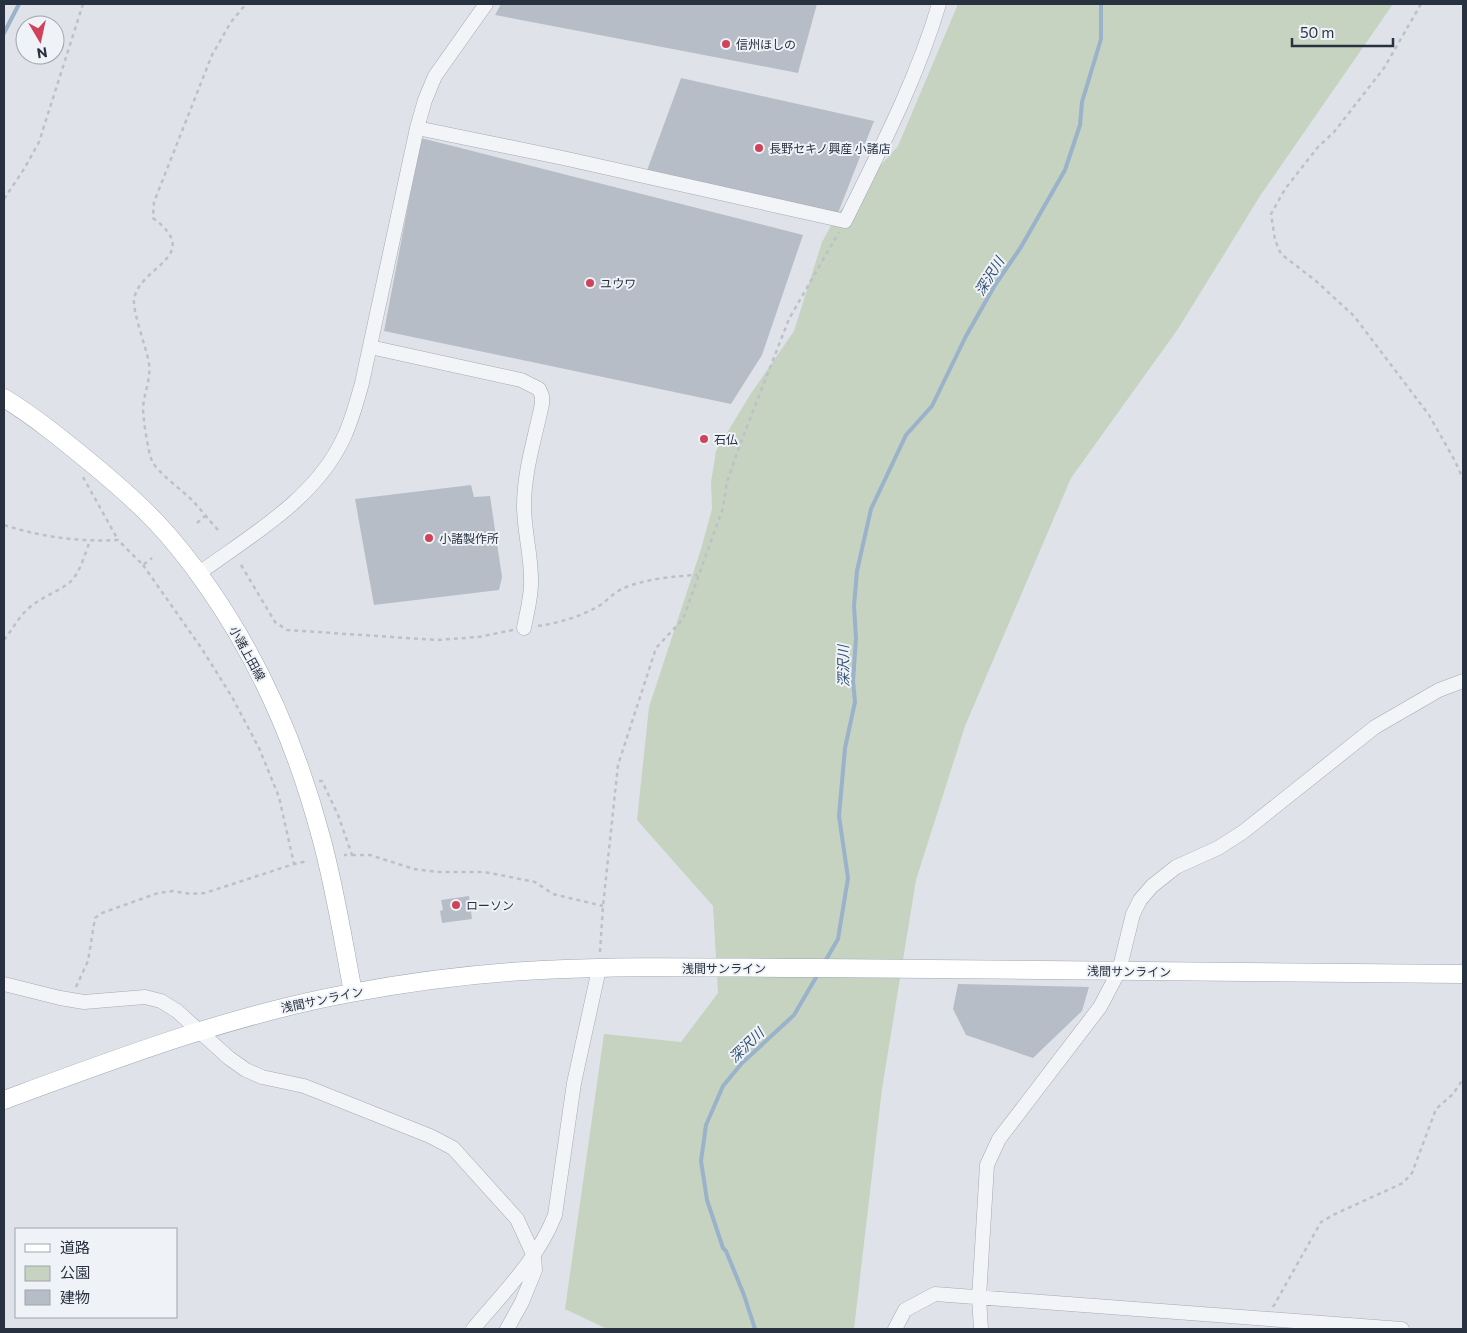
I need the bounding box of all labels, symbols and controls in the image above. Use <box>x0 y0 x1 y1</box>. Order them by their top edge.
north arrow <box>15 15 65 65</box>
scale bar <box>1292 15 1393 47</box>
text: 50 m <box>1300 23 1334 41</box>
place label: 信州ほしの <box>736 37 796 51</box>
marker: 信州ほしの <box>720 38 732 50</box>
text: N <box>36 44 49 63</box>
place label: 長野セキノ興産 小諸店 <box>769 141 890 155</box>
marker: 長野セキノ興産 小諸店 <box>753 142 765 154</box>
water label: 深沢川 <box>971 252 1008 298</box>
place label: ユウワ <box>600 276 636 290</box>
marker: ユウワ <box>584 277 596 289</box>
place label: 石仏 <box>714 432 738 446</box>
marker: 石仏 <box>698 433 710 445</box>
place label: 小諸製作所 <box>439 531 499 545</box>
marker: 小諸製作所 <box>423 532 435 544</box>
street label: 小諸上田線 <box>227 623 269 683</box>
water label: 深沢川 <box>834 643 852 687</box>
place label: ローソン <box>466 898 514 912</box>
marker: ローソン <box>450 899 462 911</box>
street label: 浅間サンライン <box>682 961 766 975</box>
street label: 浅間サンライン <box>1087 963 1171 979</box>
street label: 浅間サンライン <box>279 983 365 1015</box>
water label: 深沢川 <box>725 1023 768 1066</box>
legend <box>15 1228 178 1318</box>
text: 道路 <box>60 1238 90 1256</box>
text: 公園 <box>60 1263 90 1281</box>
text: 建物 <box>60 1288 90 1306</box>

